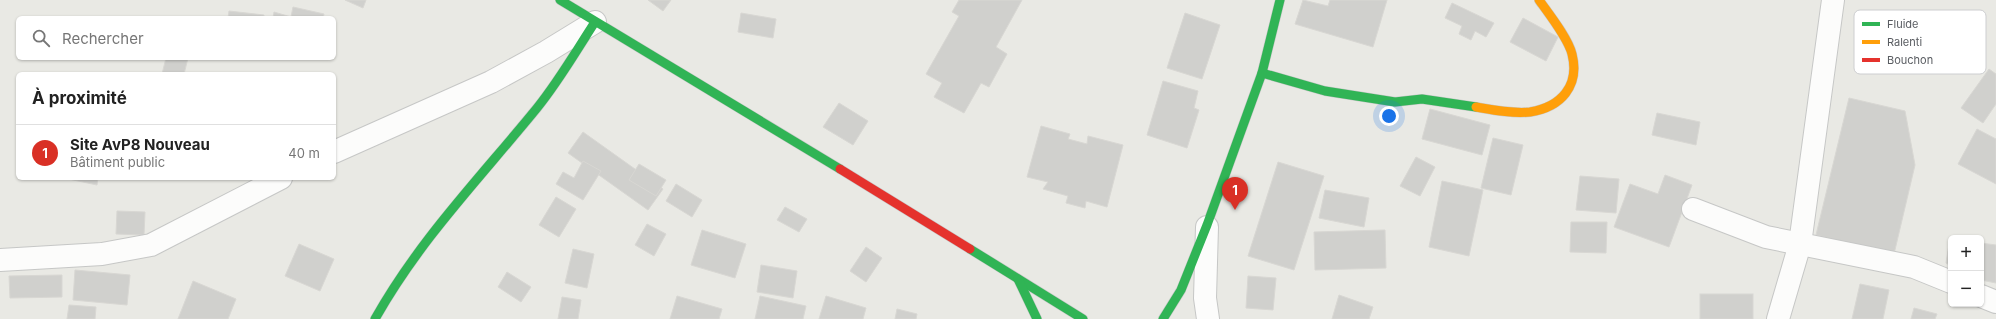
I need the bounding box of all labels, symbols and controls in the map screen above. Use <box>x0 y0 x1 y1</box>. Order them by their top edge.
legend <box>1854 10 1986 74</box>
search box <box>16 16 336 60</box>
text: Fluide <box>1887 17 1918 31</box>
icon: search <box>30 27 52 49</box>
text: Rechercher <box>62 29 144 48</box>
text: Ralenti <box>1887 35 1922 49</box>
text: Bouchon <box>1887 53 1933 67</box>
text: À proximité <box>32 88 127 108</box>
your location <box>1379 106 1399 126</box>
text: Site AvP8 Nouveau <box>70 135 210 154</box>
text: 1 <box>42 145 48 161</box>
text: 40 m <box>288 145 320 161</box>
text: Bâtiment public <box>70 154 165 170</box>
pin: 1 <box>1222 177 1248 210</box>
map controls <box>1948 235 1984 307</box>
button: + <box>1948 235 1984 271</box>
button: − <box>1948 271 1984 307</box>

